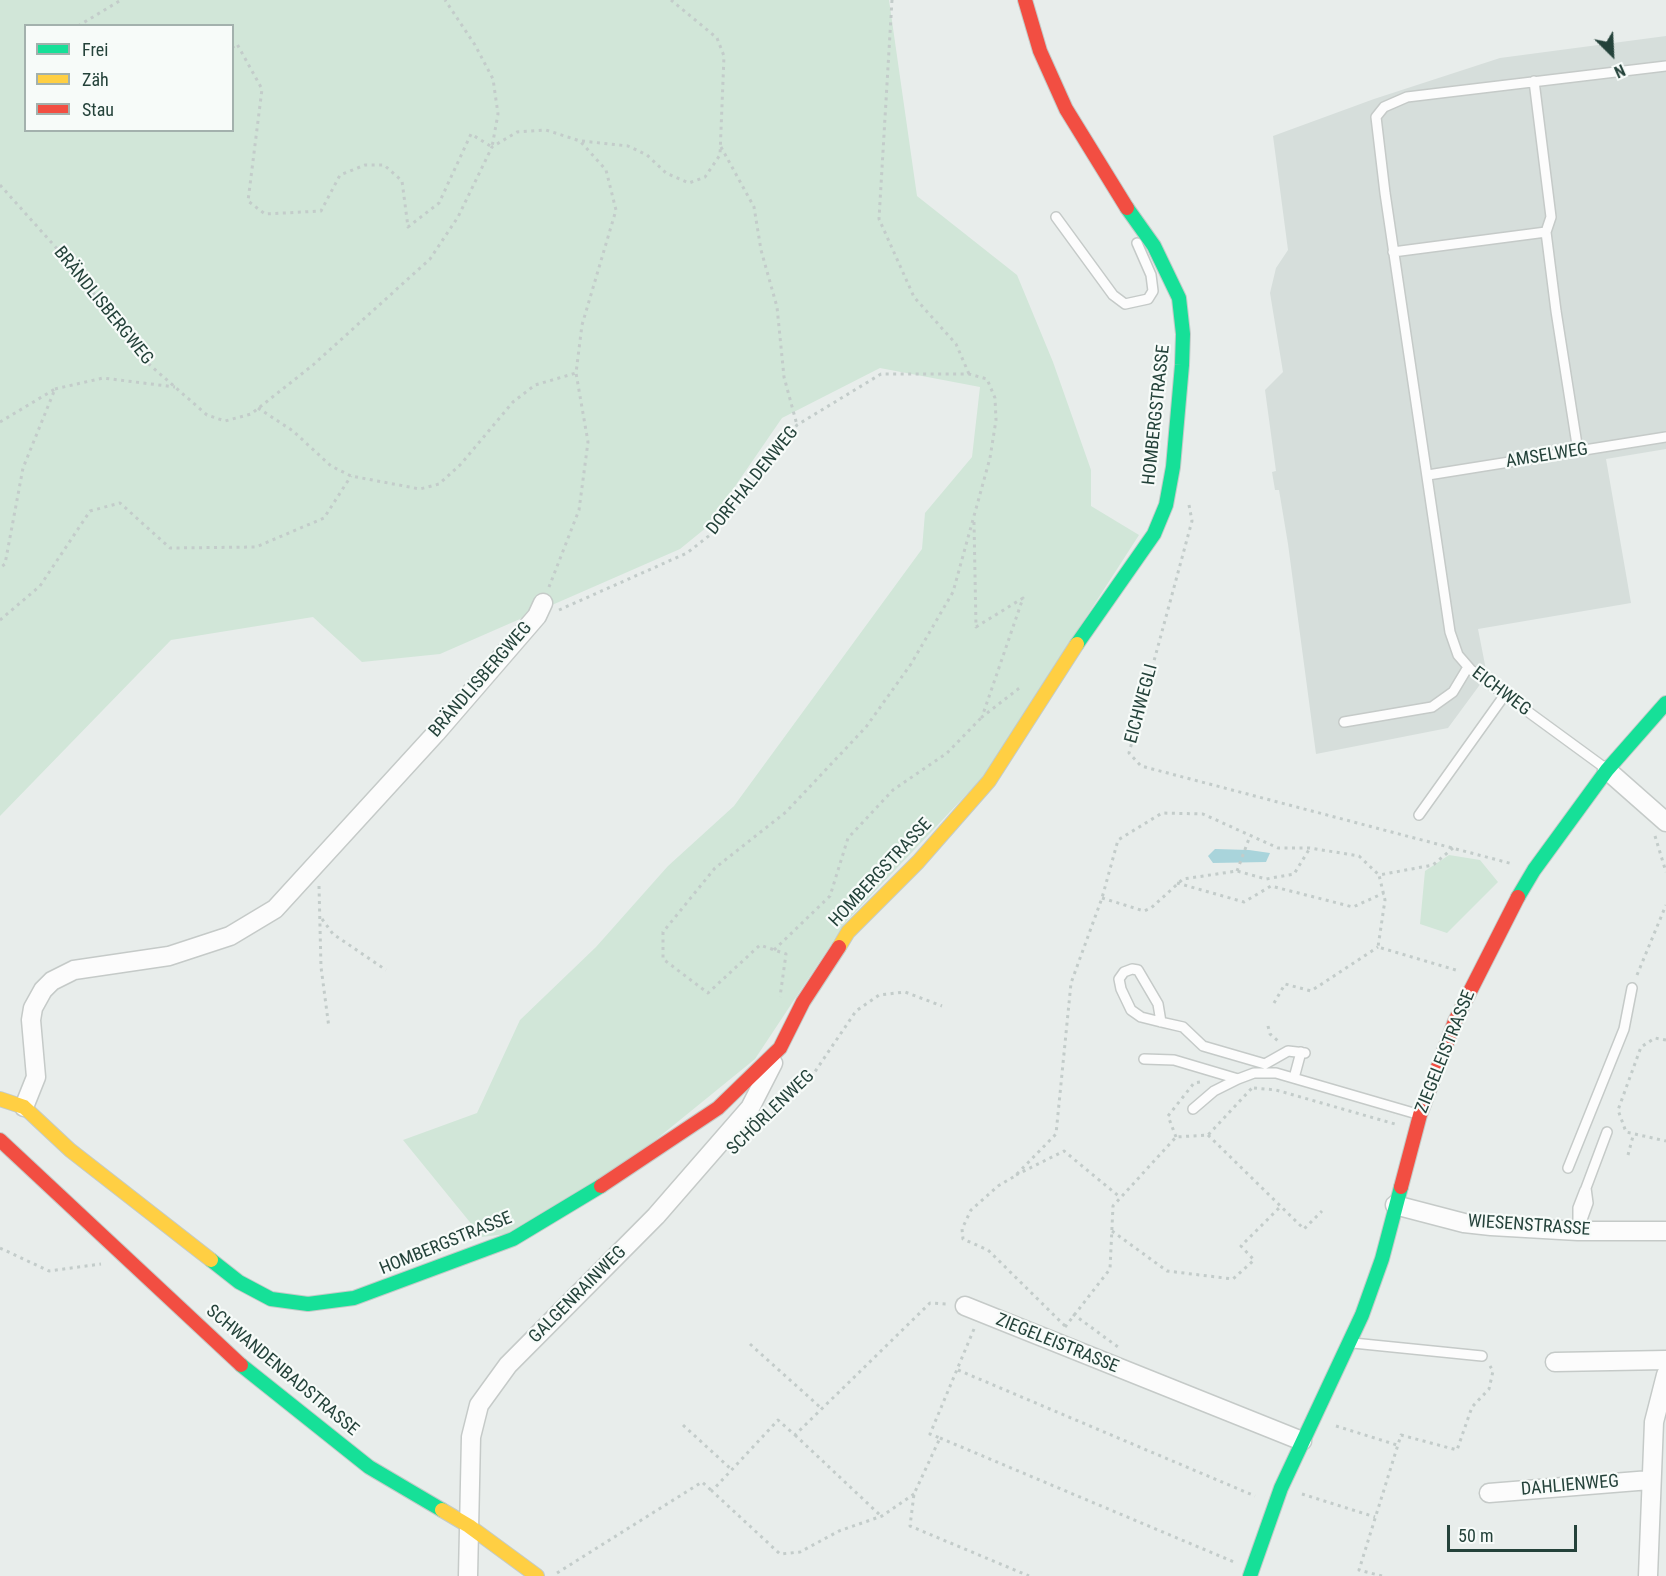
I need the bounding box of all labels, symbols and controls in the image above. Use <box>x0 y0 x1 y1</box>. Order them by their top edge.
legend <box>24 24 234 132</box>
north arrow <box>1582 24 1642 84</box>
text: Frei <box>82 39 108 60</box>
text: N <box>1611 60 1628 82</box>
text: Zäh <box>82 69 109 90</box>
text: Stau <box>82 99 114 120</box>
street label: BRÄNDLISBERGWEG <box>49 243 157 369</box>
street label: HOMBERGSTRASSE <box>1139 344 1175 486</box>
street label: DORFHALDENWEG <box>703 422 803 540</box>
street label: AMSELWEG <box>1504 439 1590 473</box>
street label: BRÄNDLISBERGWEG <box>425 618 537 742</box>
street label: EICHWEGLI <box>1121 662 1163 746</box>
street label: EICHWEG <box>1467 663 1535 721</box>
street label: HOMBERGSTRASSE <box>825 814 937 932</box>
street label: ZIEGELEISTRASSE <box>1412 987 1480 1117</box>
street label: SCHÖRLENWEG <box>723 1066 819 1160</box>
street label: HOMBERGSTRASSE <box>377 1208 515 1280</box>
street label: WIESENSTRASSE <box>1467 1211 1591 1241</box>
street label: GALGENRAINWEG <box>525 1242 631 1348</box>
street label: SCHWANDENBADSTRASSE <box>201 1301 363 1441</box>
street label: ZIEGELEISTRASSE <box>992 1310 1122 1378</box>
street label: DAHLIENWEG <box>1520 1471 1620 1501</box>
scale bar <box>1450 1513 1580 1551</box>
text: 50 m <box>1458 1525 1493 1546</box>

